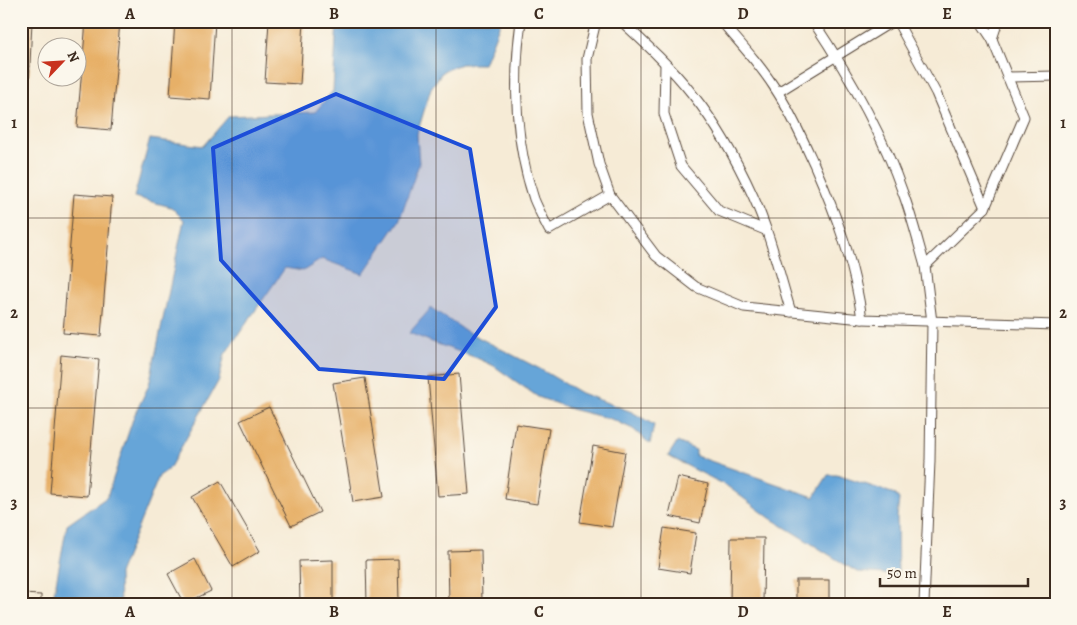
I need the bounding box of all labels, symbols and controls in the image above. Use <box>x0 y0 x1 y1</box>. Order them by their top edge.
text: A <box>124 3 136 25</box>
text: B <box>329 3 339 25</box>
text: C <box>534 3 544 25</box>
text: D <box>737 3 749 25</box>
text: E <box>942 3 952 25</box>
north arrow <box>38 38 88 88</box>
text: N <box>63 48 84 65</box>
text: 1 <box>11 112 17 134</box>
text: 1 <box>1060 112 1066 134</box>
text: 2 <box>10 302 18 324</box>
text: 2 <box>1059 302 1067 324</box>
text: 3 <box>11 492 18 514</box>
text: 3 <box>1060 492 1067 514</box>
scale bar <box>880 555 1027 587</box>
text: 50 m <box>887 563 917 583</box>
text: A <box>124 601 136 623</box>
text: B <box>329 601 339 623</box>
text: C <box>534 601 544 623</box>
text: D <box>737 601 749 623</box>
text: E <box>942 601 952 623</box>

